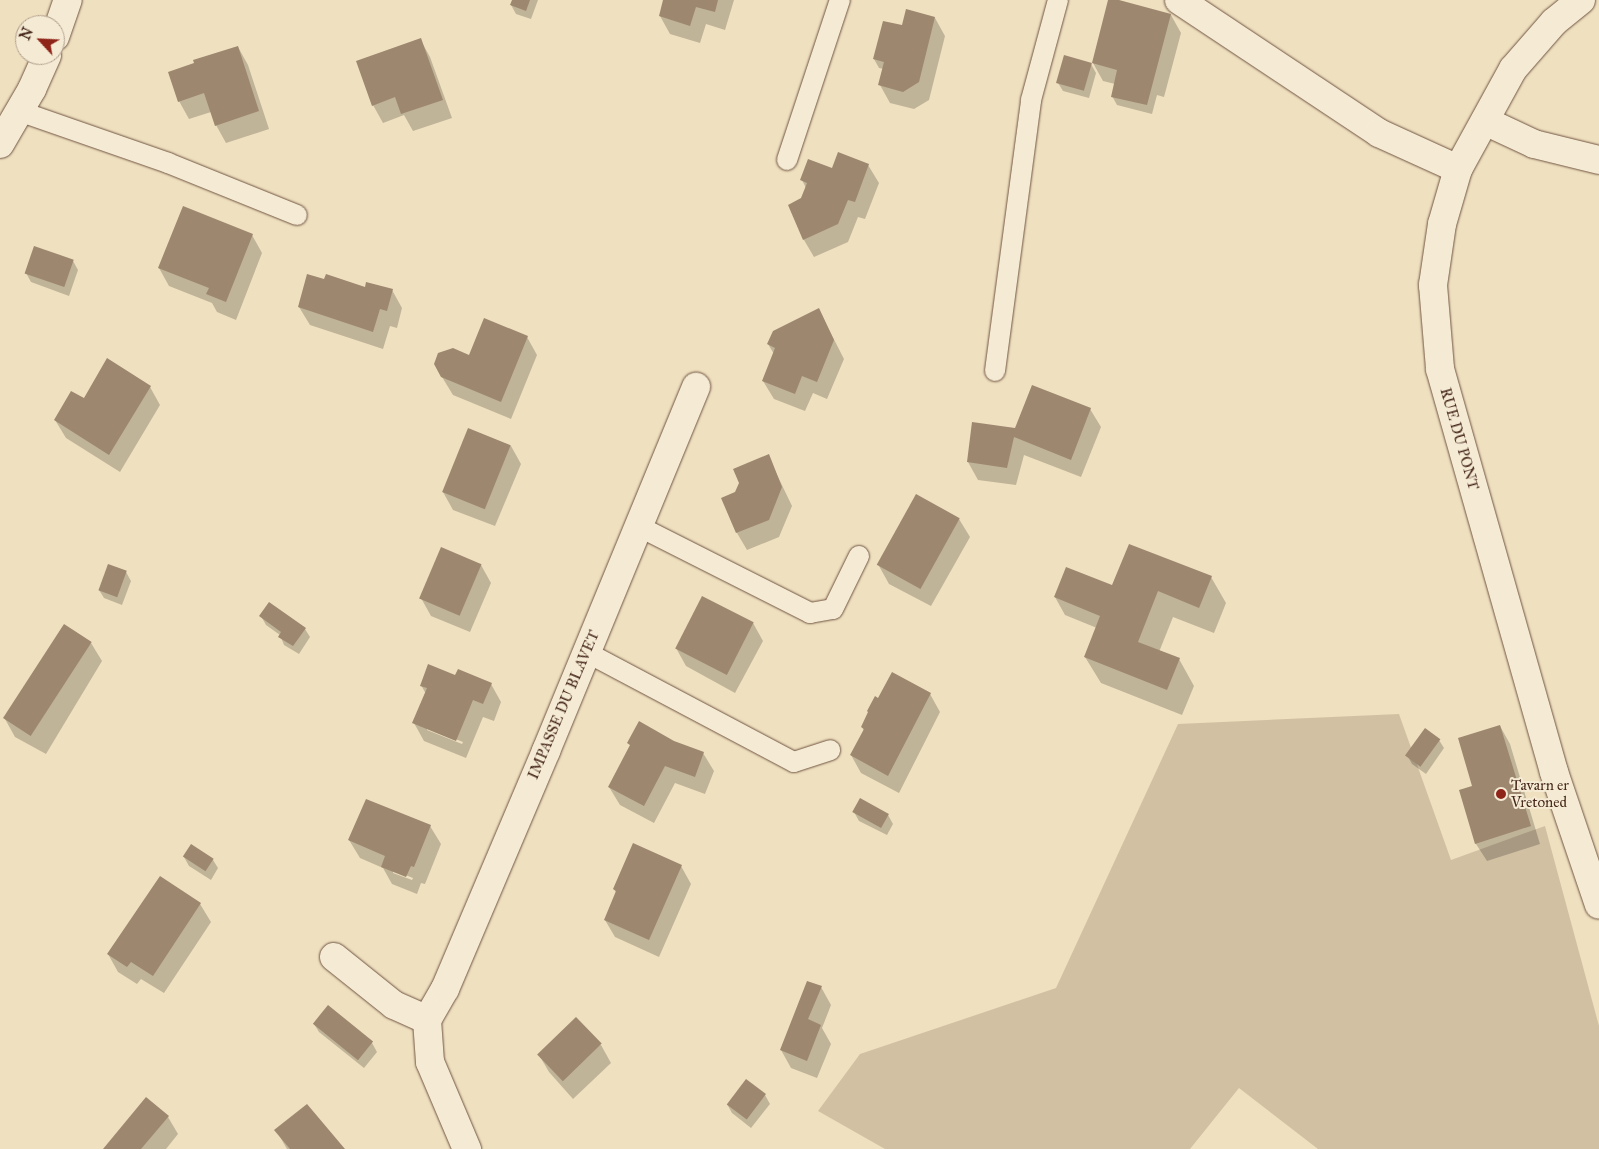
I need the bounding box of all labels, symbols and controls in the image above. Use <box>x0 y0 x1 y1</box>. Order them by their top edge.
north arrow <box>15 15 65 65</box>
text: N <box>17 25 37 43</box>
street label: RUE DU PONT <box>1436 386 1482 492</box>
street label: IMPASSE DU BLAVET <box>524 628 604 782</box>
place label: Tavarn er Vretoned <box>1511 776 1569 811</box>
marker: Tavarn er Vretoned <box>1495 788 1507 800</box>

